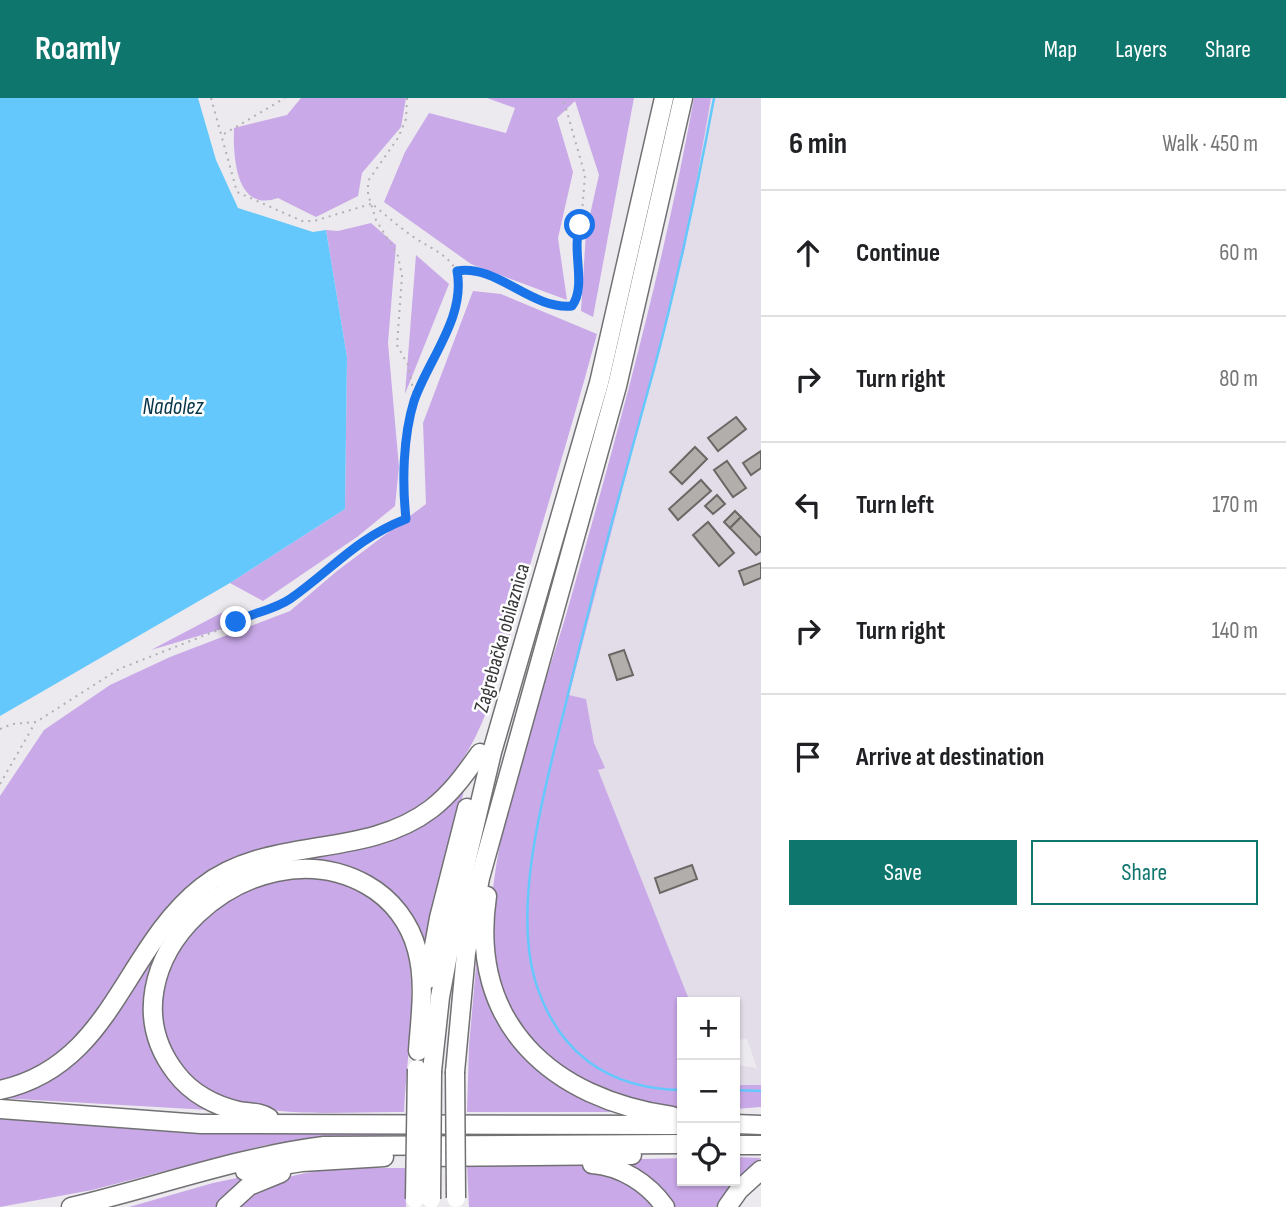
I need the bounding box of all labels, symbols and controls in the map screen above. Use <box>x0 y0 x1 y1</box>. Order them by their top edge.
text: Roamly <box>35 29 121 69</box>
text: Map <box>1044 35 1077 64</box>
text: Layers <box>1115 35 1167 64</box>
text: Share <box>1205 35 1251 64</box>
text: 6 min <box>789 126 847 162</box>
text: Walk · 450 m <box>1162 130 1258 158</box>
route start <box>564 209 595 240</box>
icon: ahead <box>789 234 827 272</box>
text: Continue <box>856 238 940 269</box>
text: 60 m <box>1219 239 1258 267</box>
icon: right <box>789 360 827 398</box>
text: Turn right <box>856 364 945 395</box>
text: 80 m <box>1219 365 1258 393</box>
water label: Nadolez <box>143 393 204 421</box>
icon: left <box>789 486 827 524</box>
text: Turn left <box>856 490 934 521</box>
text: 170 m <box>1212 491 1258 519</box>
street label: Zagrebačka obilaznica <box>469 561 535 715</box>
route end <box>220 606 251 637</box>
icon: right <box>789 612 827 650</box>
text: Turn right <box>856 616 945 647</box>
text: 140 m <box>1212 617 1258 645</box>
icon: arrive <box>789 738 827 776</box>
text: Arrive at destination <box>856 742 1044 773</box>
button: Save <box>789 840 1017 905</box>
button: Share <box>1031 840 1258 905</box>
map controls <box>677 997 740 1186</box>
button: + <box>677 997 740 1060</box>
button: − <box>677 1060 740 1123</box>
button: locate <box>677 1123 740 1186</box>

